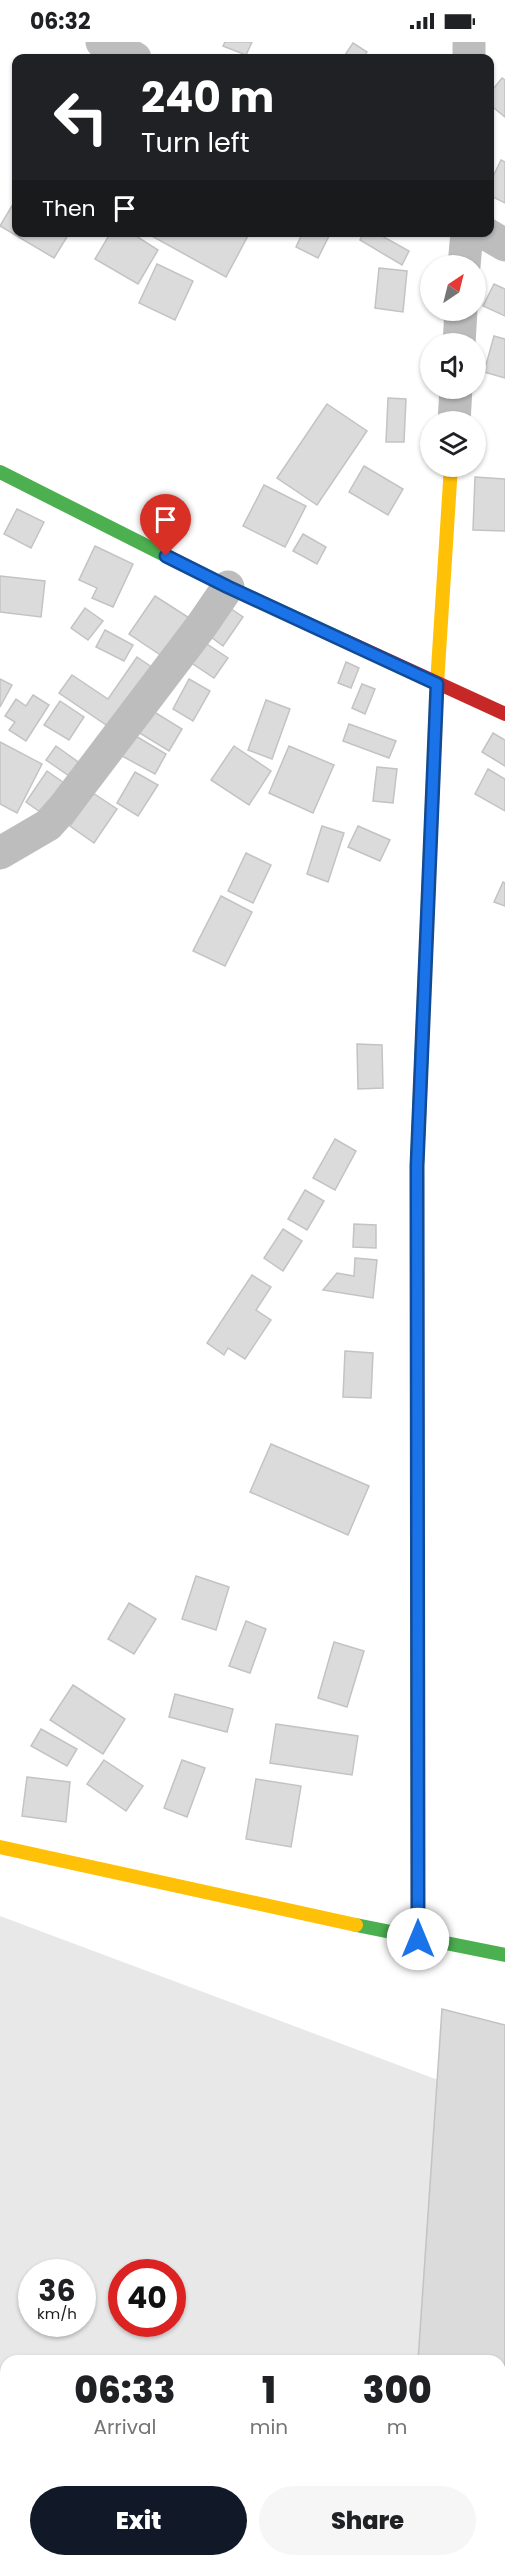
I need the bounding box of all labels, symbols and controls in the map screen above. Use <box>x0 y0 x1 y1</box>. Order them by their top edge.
text: 06:32 <box>30 6 90 37</box>
text: 240 m <box>141 68 274 127</box>
icon: left <box>42 78 120 156</box>
text: Turn left <box>141 124 250 161</box>
icon: arrive <box>108 192 141 225</box>
text: Then <box>42 193 96 224</box>
north arrow <box>420 255 486 321</box>
map controls <box>420 255 486 477</box>
button: sound <box>420 333 486 399</box>
button: layers <box>420 411 486 477</box>
pin <box>140 494 191 556</box>
icon: arrive <box>149 503 182 536</box>
position arrow <box>386 1907 450 1971</box>
speed limit sign: 40 <box>108 2259 186 2337</box>
text: 36 <box>38 2269 76 2312</box>
text: km/h <box>37 2303 77 2324</box>
text: 06:33 <box>74 2365 176 2416</box>
text: 1 <box>262 2365 276 2416</box>
text: 300 <box>362 2365 432 2416</box>
text: Arrival <box>93 2413 156 2441</box>
text: min <box>250 2413 288 2441</box>
text: m <box>387 2413 407 2441</box>
button: Exit <box>30 2486 247 2555</box>
button: Share <box>259 2486 476 2555</box>

